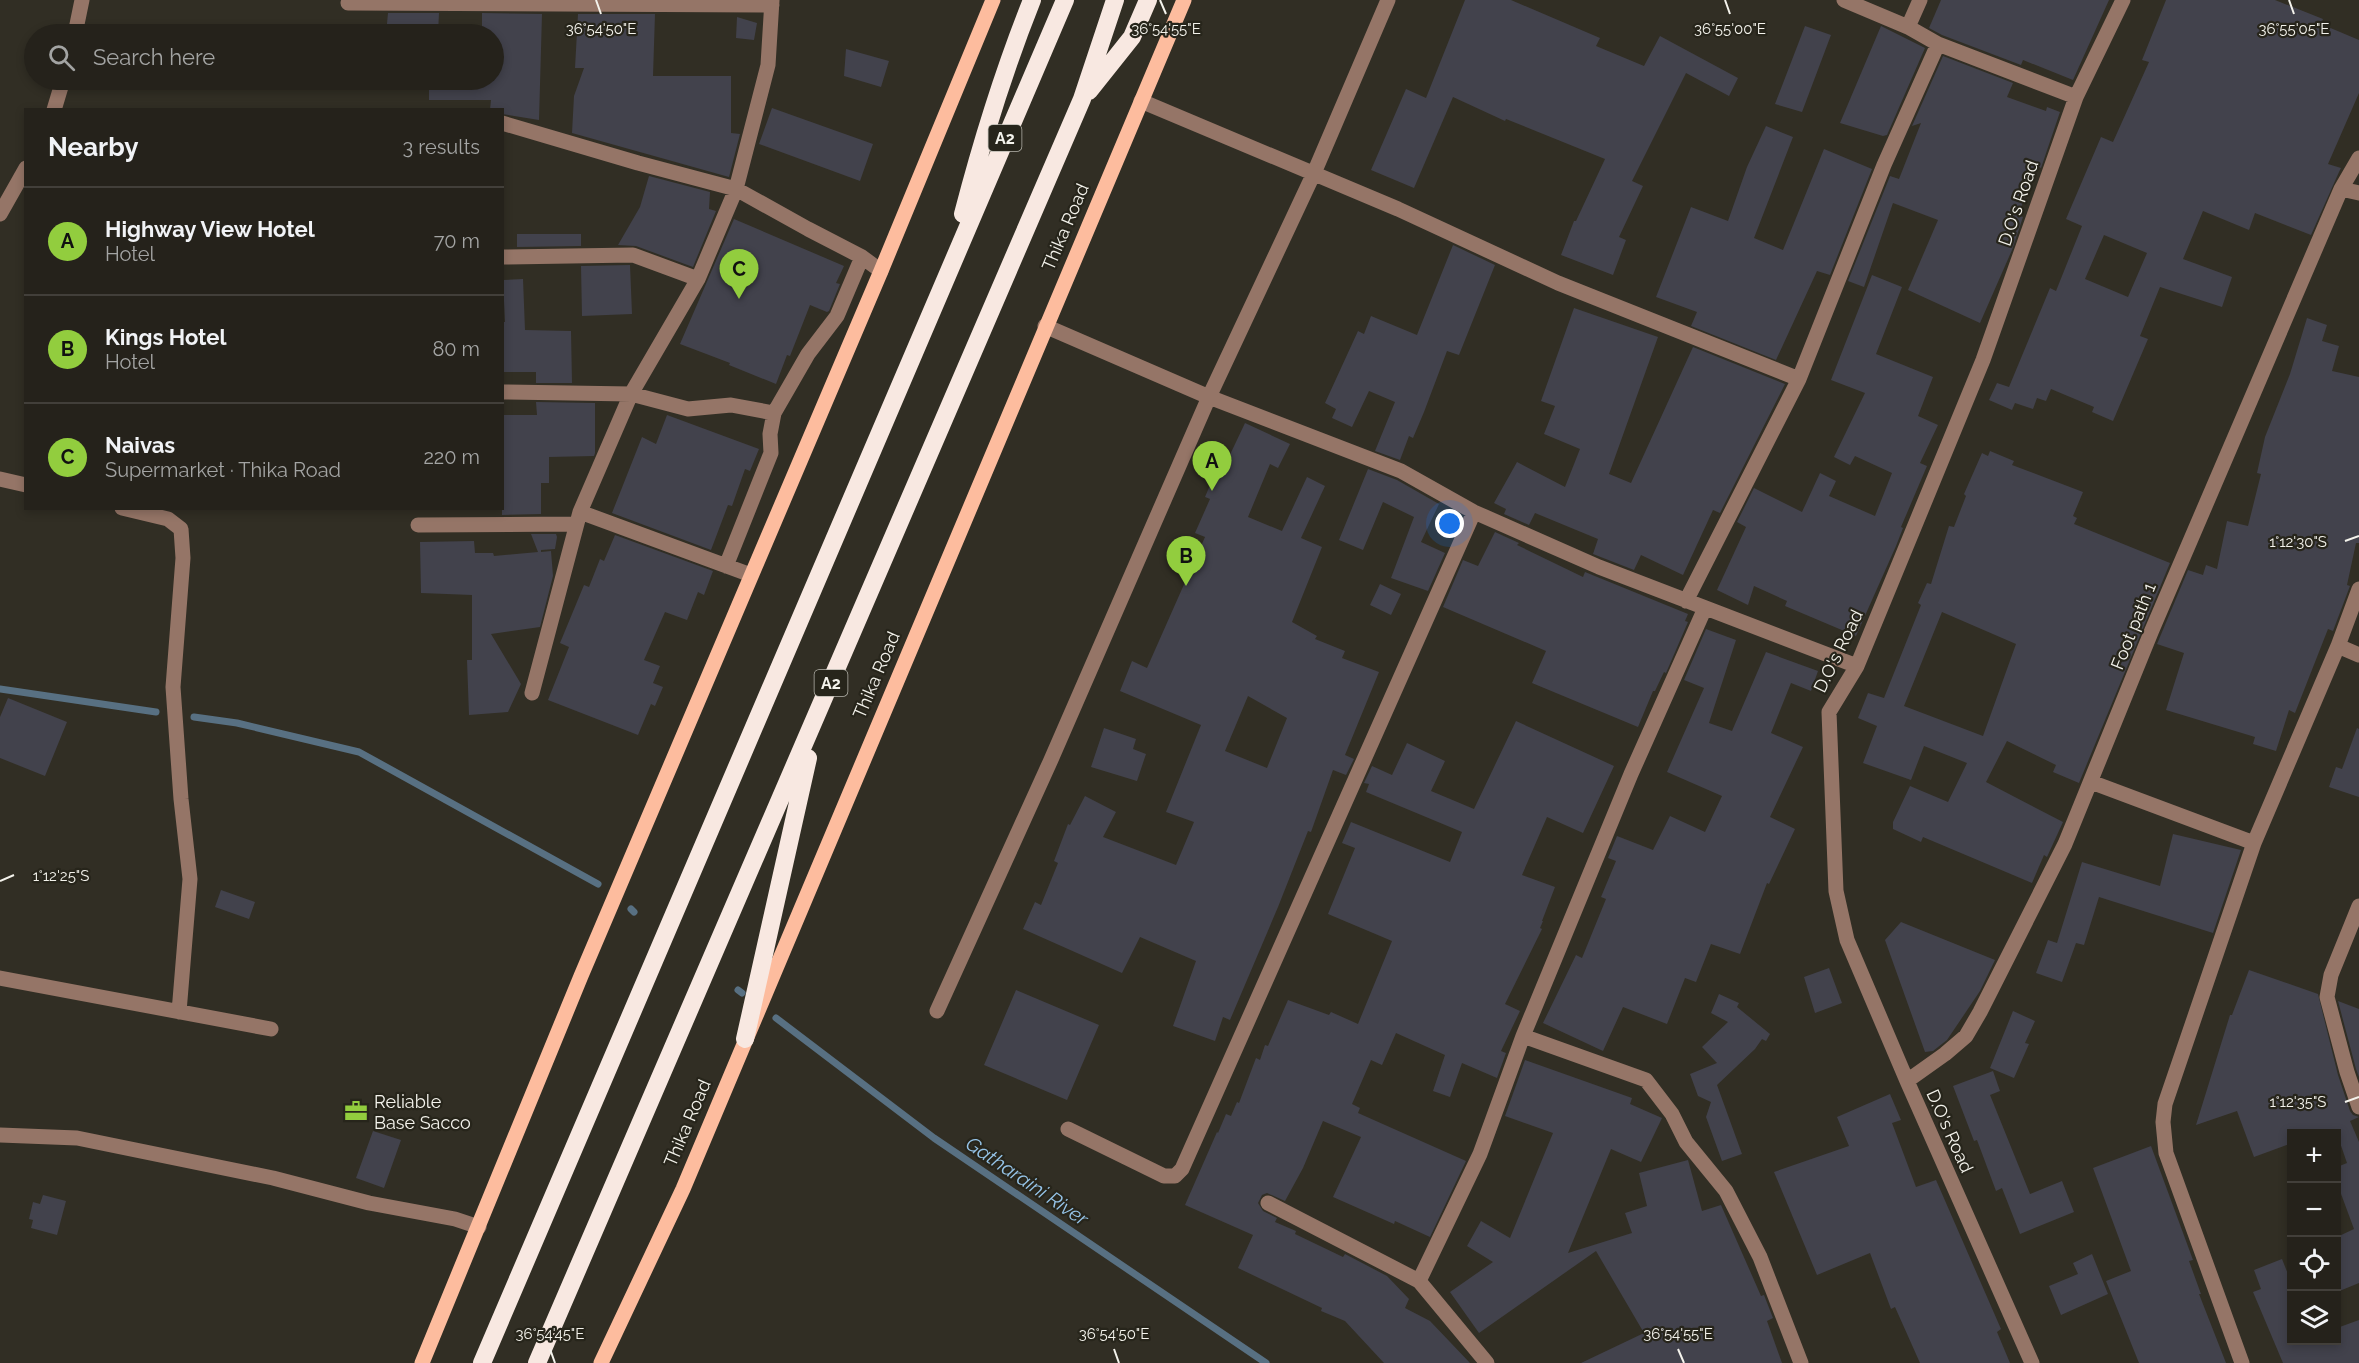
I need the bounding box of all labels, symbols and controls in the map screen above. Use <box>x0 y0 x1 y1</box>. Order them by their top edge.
text: 36°54'50"E <box>566 20 636 38</box>
text: 36°54'55"E <box>1131 20 1201 38</box>
text: 36°55'00"E <box>1694 20 1766 38</box>
text: 36°55'05"E <box>2259 20 2329 38</box>
search box <box>24 24 504 90</box>
icon: search <box>45 41 78 74</box>
text: Search here <box>93 44 215 70</box>
road number: A2 <box>988 125 1022 151</box>
text: Nearby <box>48 132 138 162</box>
text: 3 results <box>402 135 480 159</box>
street label: D.O's Road <box>1994 157 2042 249</box>
street label: Thika Road <box>1037 180 1093 274</box>
text: Highway View Hotel <box>105 216 315 242</box>
text: A <box>61 229 74 253</box>
text: 70 m <box>434 229 480 253</box>
text: Hotel <box>105 242 155 266</box>
pin: C <box>720 250 758 299</box>
text: Kings Hotel <box>105 324 227 350</box>
text: B <box>61 337 74 361</box>
text: 80 m <box>432 337 480 361</box>
text: Hotel <box>105 350 155 374</box>
text: Naivas <box>105 432 175 458</box>
pin: A <box>1192 442 1232 491</box>
text: C <box>61 445 74 469</box>
text: 220 m <box>423 445 480 469</box>
text: Supermarket · Thika Road <box>105 458 341 482</box>
your location <box>1435 509 1464 538</box>
text: 1°12'30"S <box>2269 533 2327 551</box>
pin: B <box>1166 536 1206 586</box>
street label: Foot path 1 <box>2106 579 2160 672</box>
street label: D.O's Road <box>1809 606 1867 696</box>
street label: Thika Road <box>848 628 904 722</box>
road number: A2 <box>814 670 848 696</box>
text: 1°12'25"S <box>33 867 89 885</box>
street label: Thika Road <box>659 1076 715 1170</box>
street label: D.O's Road <box>1922 1086 1978 1176</box>
place label: Reliable Base Sacco <box>374 1091 471 1133</box>
text: 1°12'35"S <box>2270 1093 2326 1111</box>
office icon: Reliable Base Sacco <box>343 1098 369 1124</box>
map controls <box>2287 1129 2341 1345</box>
button: + <box>2287 1129 2341 1183</box>
water label: Gatharaini River <box>961 1131 1094 1231</box>
button: − <box>2287 1183 2341 1237</box>
button: locate <box>2287 1237 2341 1291</box>
button: layers <box>2287 1291 2341 1345</box>
text: 36°54'45"E <box>516 1325 584 1343</box>
text: 36°54'50"E <box>1079 1325 1149 1343</box>
text: 36°54'55"E <box>1643 1325 1713 1343</box>

